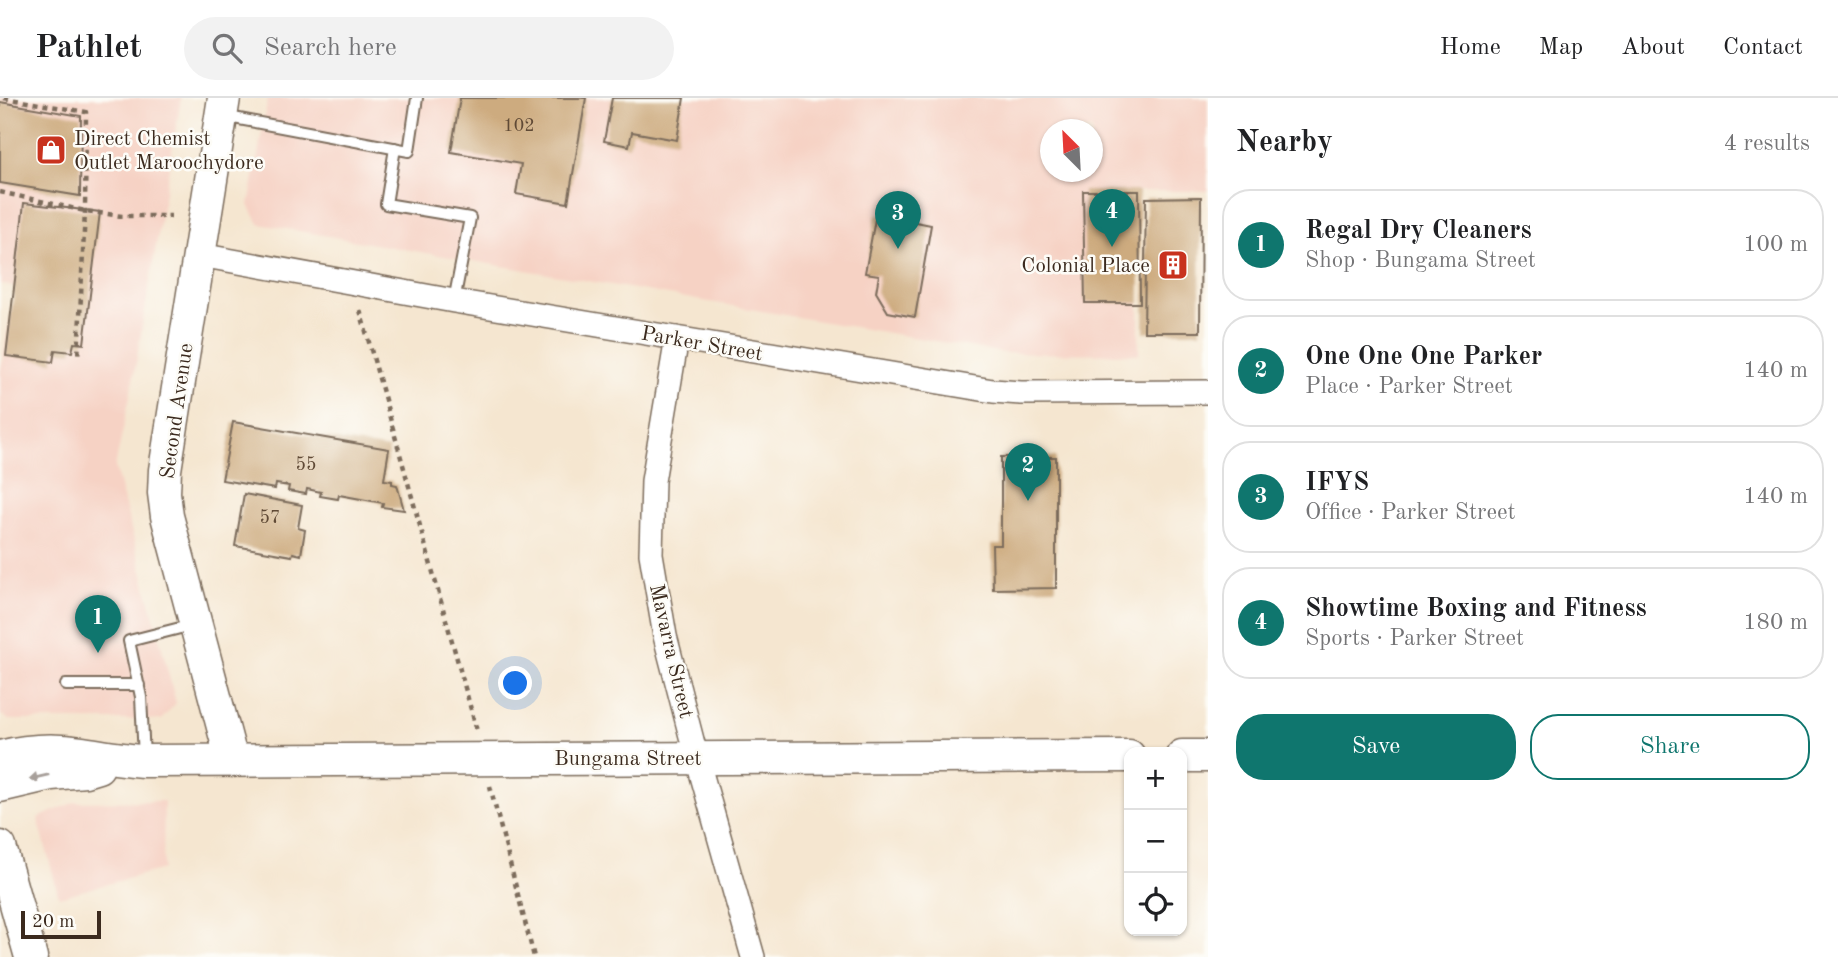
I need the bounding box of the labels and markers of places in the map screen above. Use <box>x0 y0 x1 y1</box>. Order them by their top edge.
place label: Direct Chemist Outlet Maroochydore <box>74 129 264 174</box>
shop icon: Direct Chemist Outlet Maroochydore <box>34 133 68 167</box>
pin: 4 <box>1089 189 1135 247</box>
pin: 3 <box>875 191 921 249</box>
building icon: Colonial Place <box>1156 248 1190 282</box>
place label: Colonial Place <box>1021 256 1150 277</box>
pin: 2 <box>1005 443 1051 501</box>
pin: 1 <box>75 595 121 653</box>

